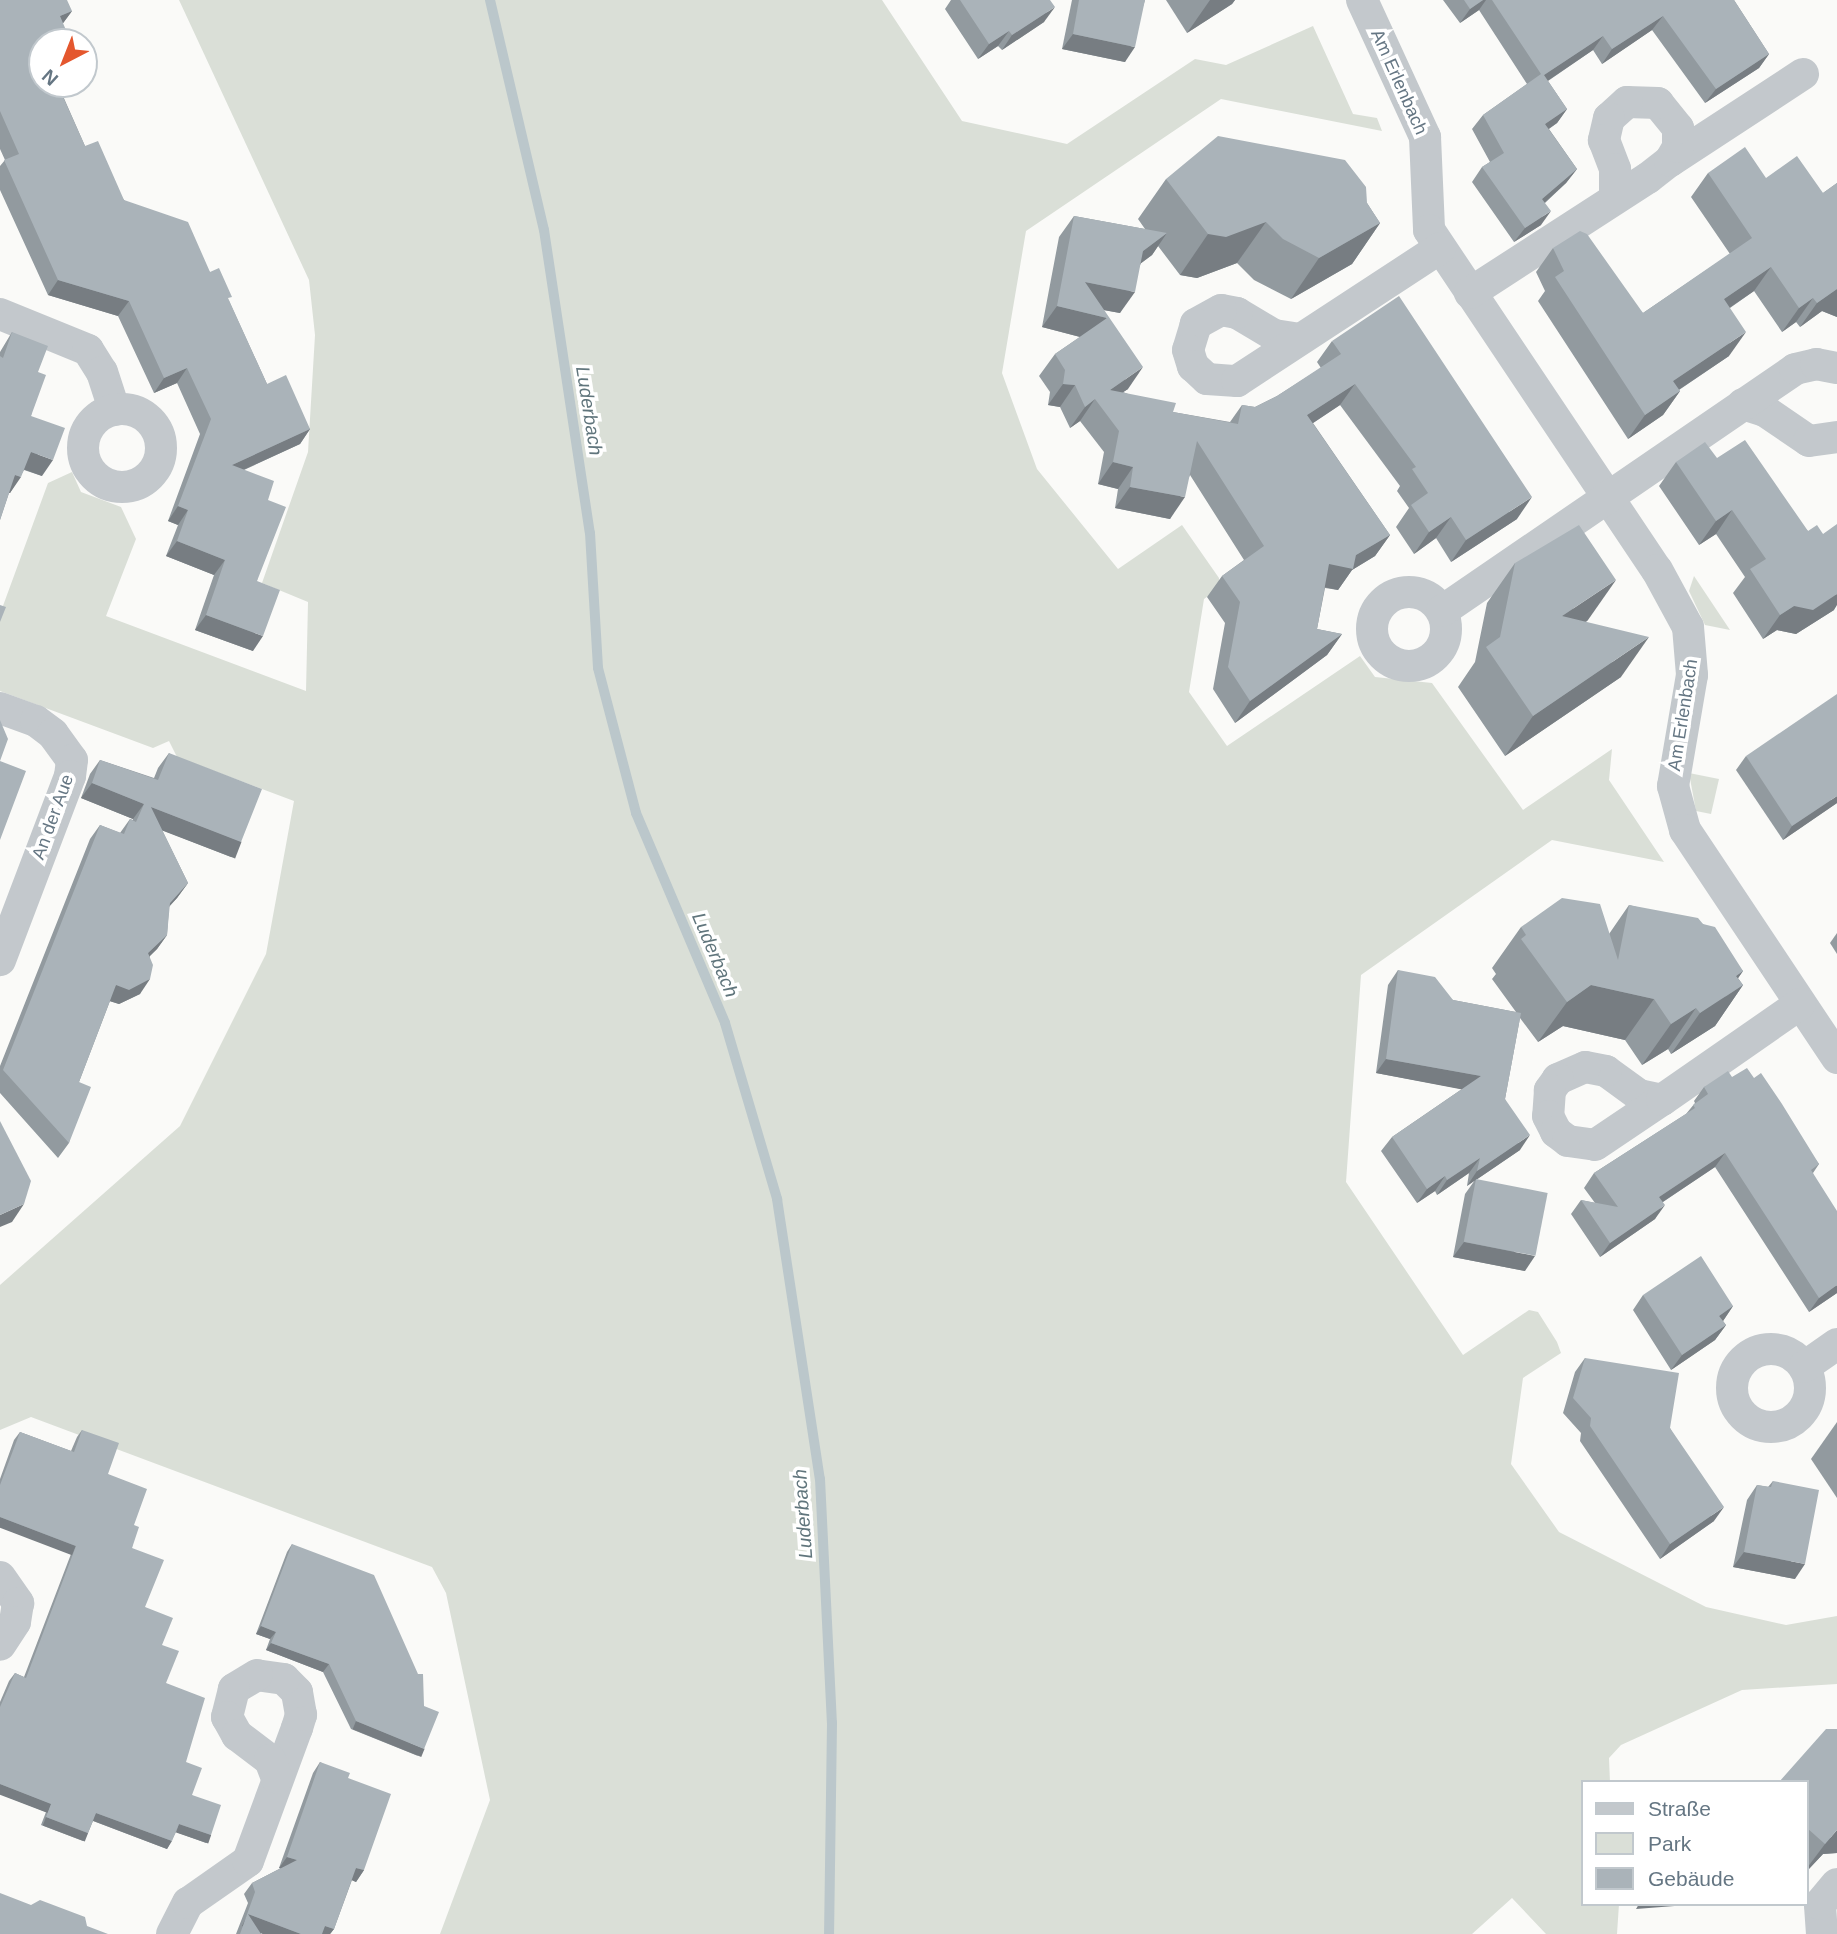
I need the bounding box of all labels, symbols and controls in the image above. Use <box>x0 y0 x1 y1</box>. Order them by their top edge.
street label: Am Erlenbach <box>1366 26 1432 138</box>
north arrow <box>28 28 98 98</box>
text: N <box>38 65 62 90</box>
water label: Luderbach <box>571 365 607 457</box>
street label: Am Erlenbach <box>1663 657 1703 773</box>
street label: An der Aue <box>27 771 79 863</box>
water label: Luderbach <box>687 909 743 1001</box>
water label: Luderbach <box>788 1468 818 1560</box>
legend <box>1582 1780 1809 1906</box>
text: Straße <box>1648 1797 1711 1820</box>
text: Park <box>1648 1832 1691 1855</box>
text: Gebäude <box>1648 1867 1734 1890</box>

